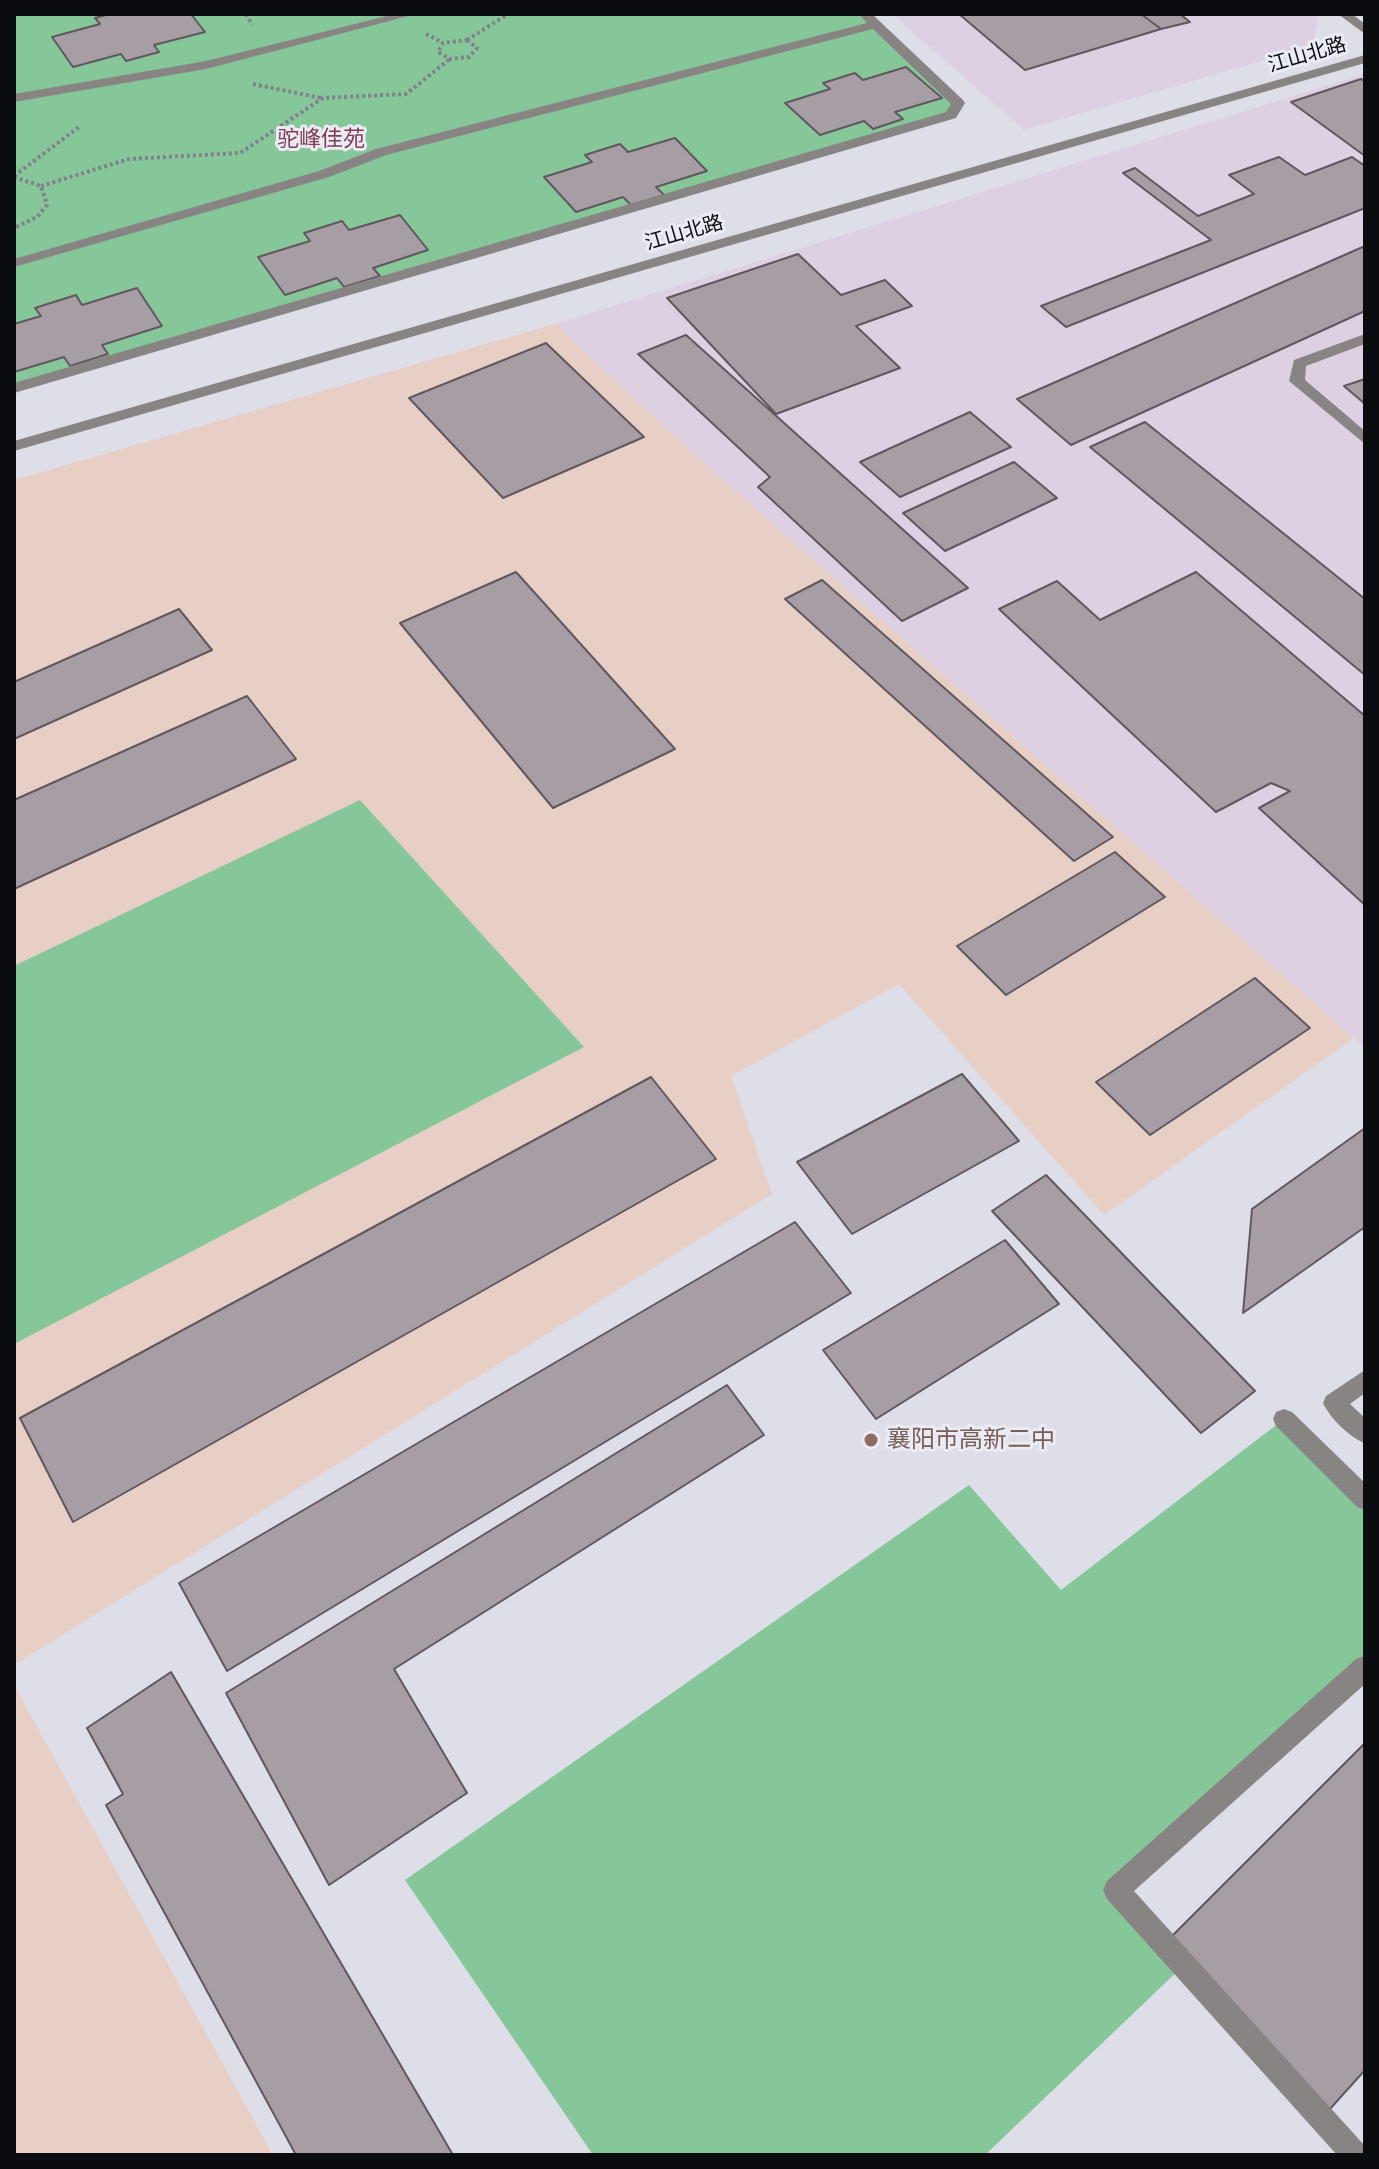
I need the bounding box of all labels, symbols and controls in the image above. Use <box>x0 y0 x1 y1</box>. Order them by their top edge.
street label: 江山北路 <box>1265 32 1349 78</box>
district label: 驼峰佳苑 <box>277 126 365 152</box>
street label: 江山北路 <box>642 210 726 256</box>
place label: 襄阳市高新二中 <box>887 1426 1055 1454</box>
marker: 襄阳市高新二中 <box>862 1431 880 1449</box>

